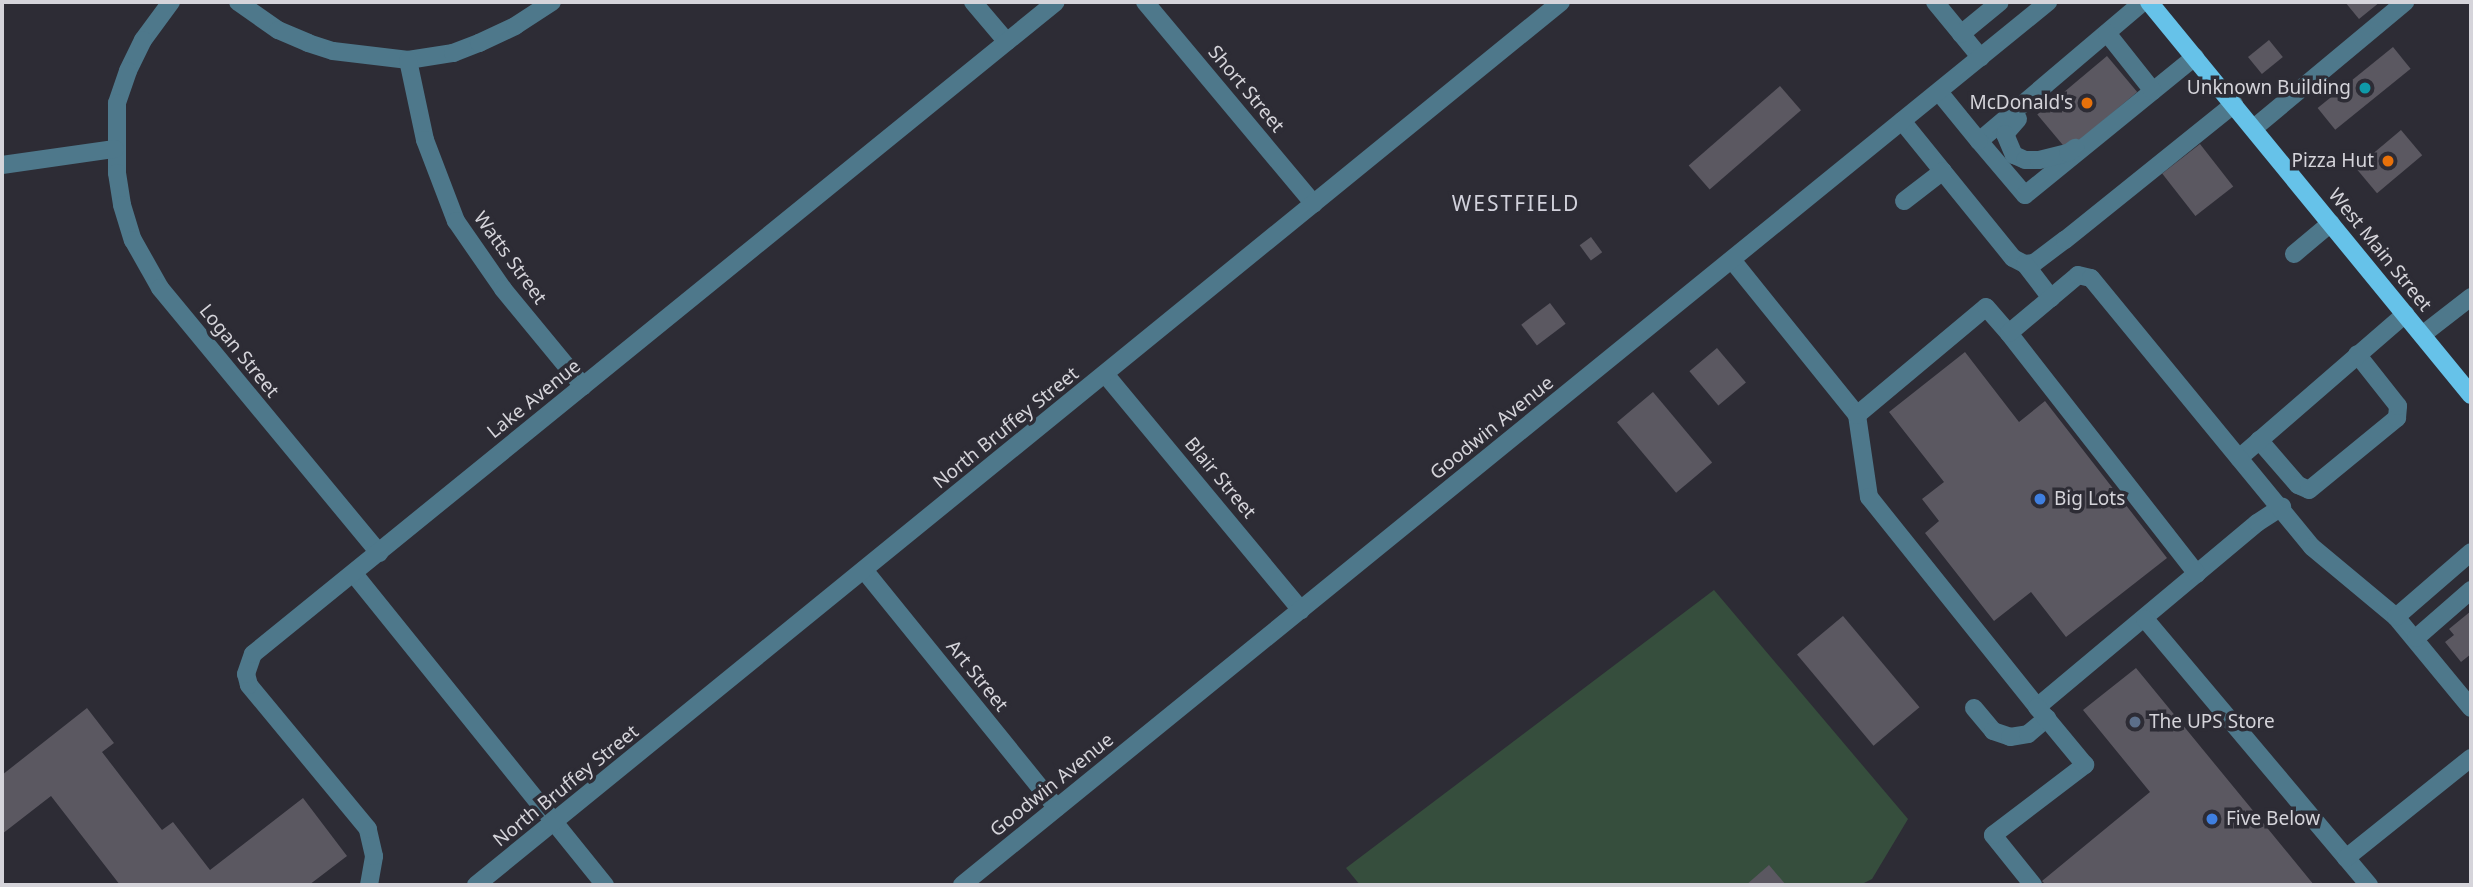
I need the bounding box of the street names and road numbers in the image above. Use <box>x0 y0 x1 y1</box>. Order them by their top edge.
street label: Short Street <box>1203 41 1289 137</box>
street label: West Main Street <box>2323 184 2437 316</box>
street label: Watts Street <box>469 207 551 309</box>
street label: Logan Street <box>194 300 284 402</box>
street label: Lake Avenue <box>483 355 585 443</box>
street label: North Bruffey Street <box>929 362 1083 494</box>
street label: Goodwin Avenue <box>1426 371 1558 485</box>
street label: Blair Street <box>1180 433 1260 523</box>
street label: Art Street <box>941 636 1013 716</box>
street label: North Bruffey Street <box>489 720 643 852</box>
street label: Goodwin Avenue <box>986 728 1118 842</box>

